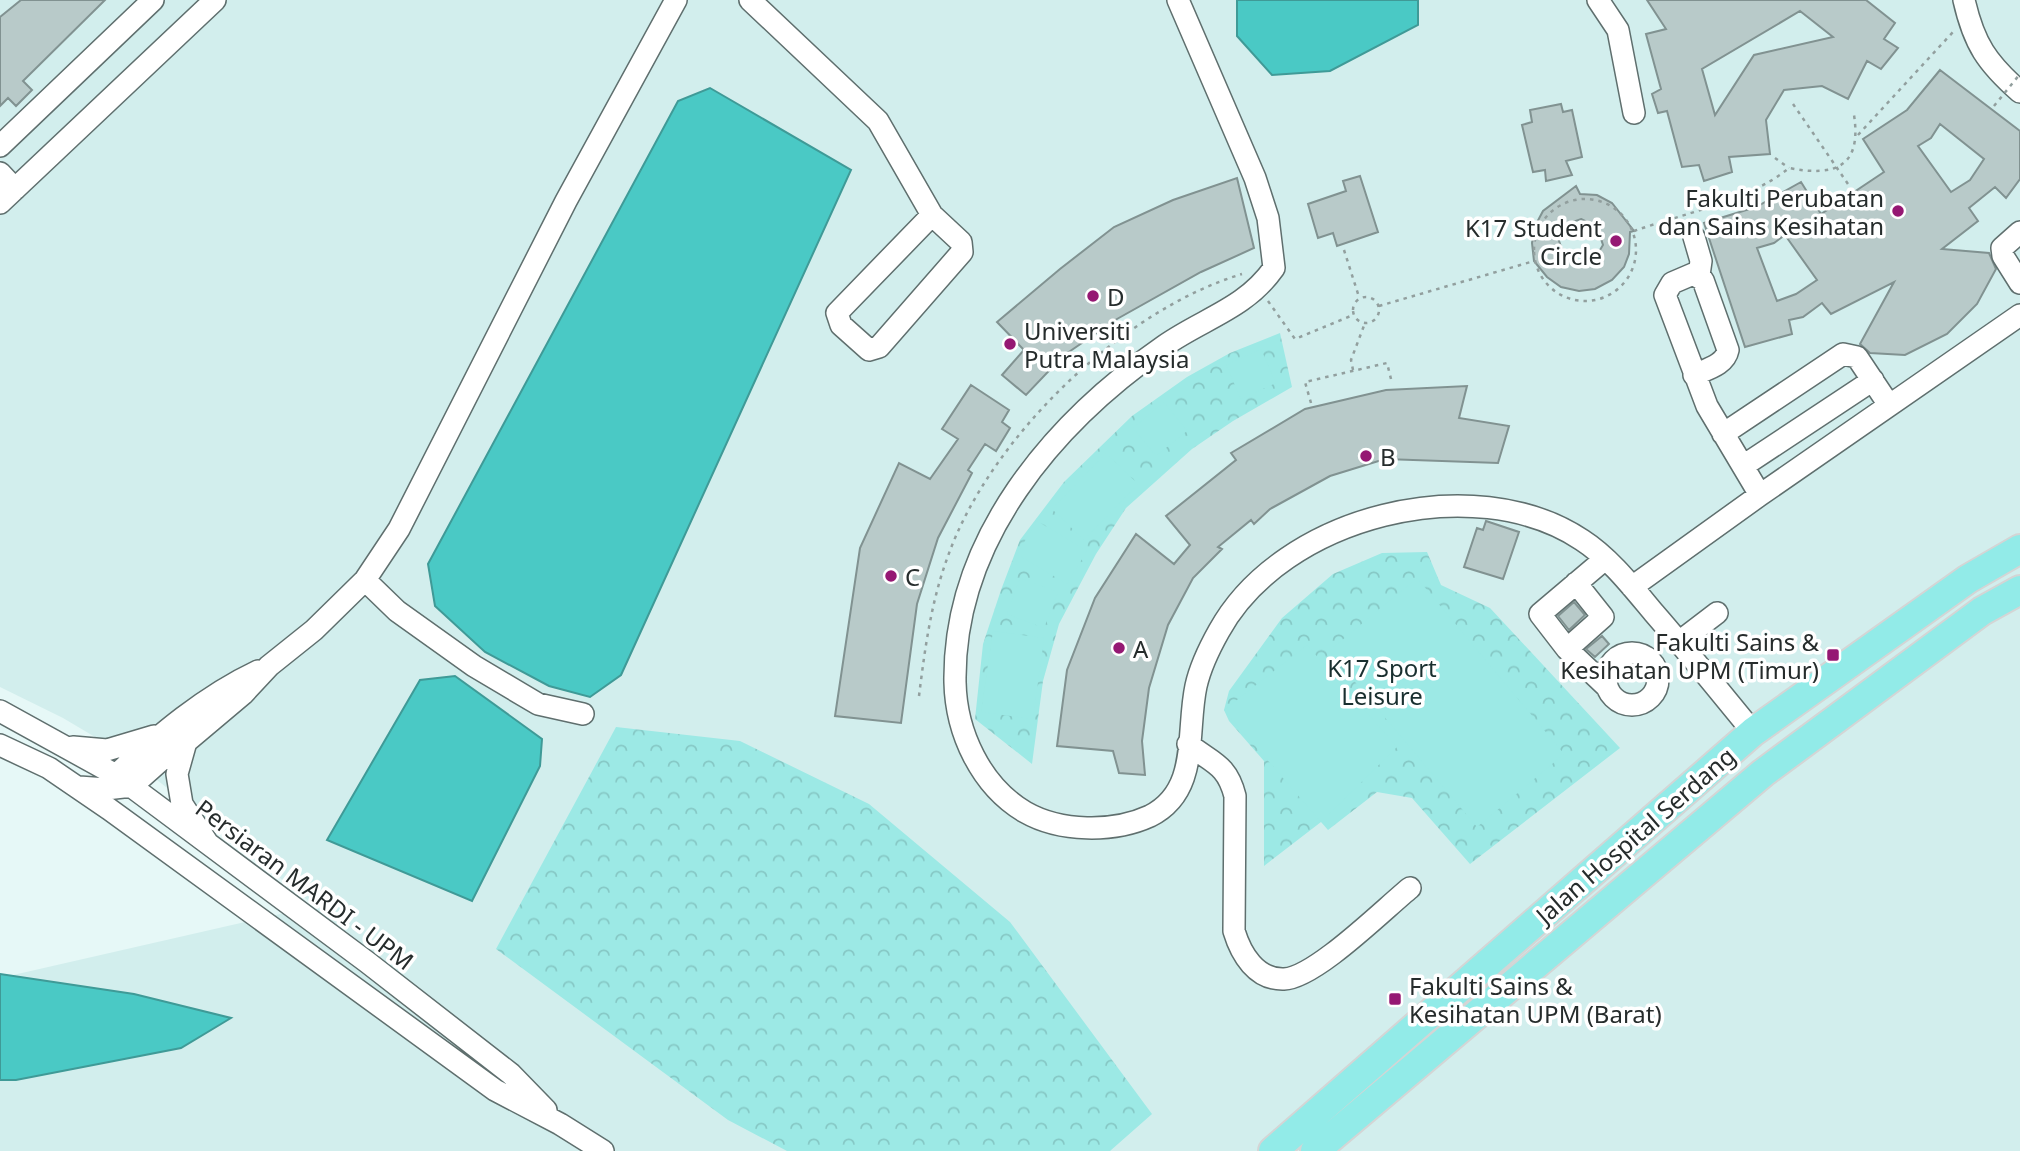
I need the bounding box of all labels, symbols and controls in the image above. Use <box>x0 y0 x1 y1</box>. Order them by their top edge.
place label: Fakulti Perubatan dan Sains Kesihatan <box>1658 181 1884 242</box>
marker: Fakulti Perubatan dan Sains Kesihatan <box>1890 203 1906 219</box>
place label: K17 Student Circle <box>1465 211 1602 272</box>
marker: K17 Student Circle <box>1608 233 1624 249</box>
place label: D <box>1107 280 1125 313</box>
marker: D <box>1085 288 1101 304</box>
place label: Universiti Putra Malaysia <box>1024 314 1189 375</box>
marker: Universiti Putra Malaysia <box>1002 336 1018 352</box>
place label: B <box>1380 440 1396 473</box>
marker: B <box>1358 448 1374 464</box>
place label: C <box>905 560 920 593</box>
marker: C <box>883 568 899 584</box>
place label: Fakulti Sains & Kesihatan UPM (Timur) <box>1560 625 1819 686</box>
place label: A <box>1133 632 1149 665</box>
marker: A <box>1111 640 1127 656</box>
marker: Fakulti Sains & Kesihatan UPM (Timur) <box>1825 647 1841 663</box>
park label: K17 Sport Leisure <box>1327 651 1437 712</box>
street label: Jalan Hospital Serdang <box>1527 739 1742 932</box>
street label: Persiaran MARDI - UPM <box>189 791 421 977</box>
place label: Fakulti Sains & Kesihatan UPM (Barat) <box>1409 969 1662 1030</box>
marker: Fakulti Sains & Kesihatan UPM (Barat) <box>1387 991 1403 1007</box>

